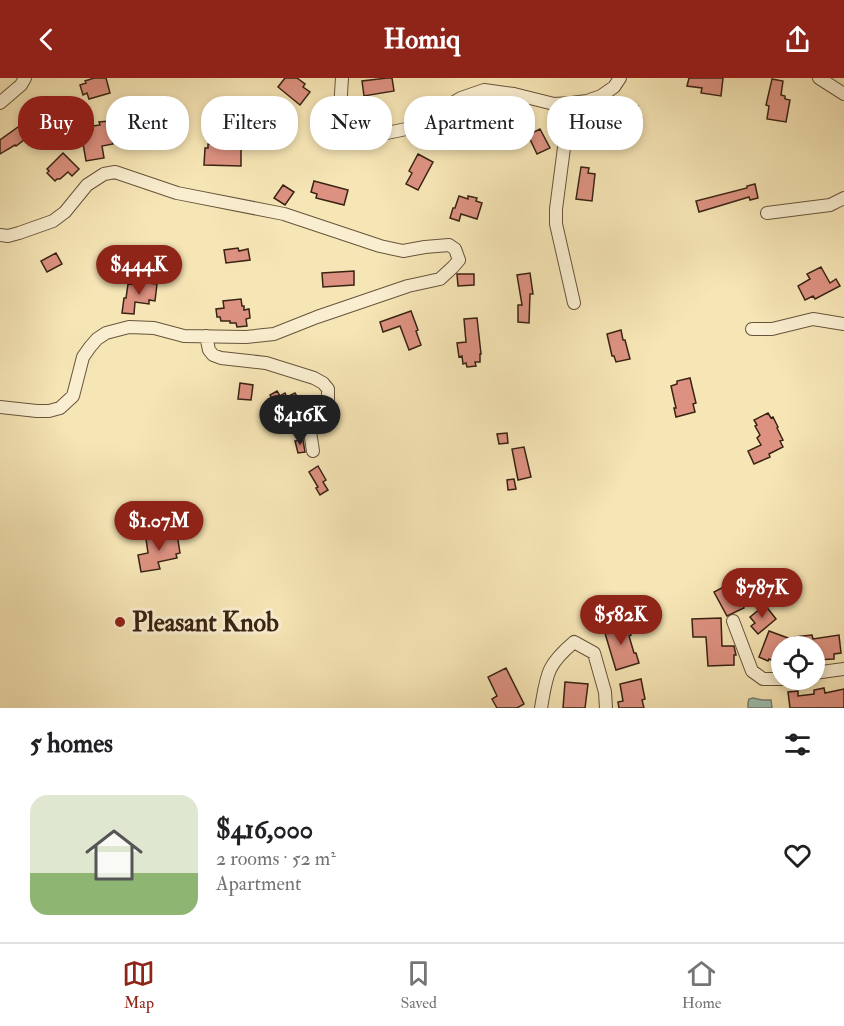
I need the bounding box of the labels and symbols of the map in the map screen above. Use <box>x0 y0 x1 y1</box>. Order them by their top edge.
pin: $444K <box>97 245 181 296</box>
pin: $416K <box>258 395 342 446</box>
pin: $1.07M <box>110 501 208 552</box>
pin: $787K <box>720 568 804 619</box>
pin: $582K <box>579 595 663 646</box>
place label: Pleasant Knob <box>132 607 279 639</box>
marker: Pleasant Knob <box>113 615 127 629</box>

